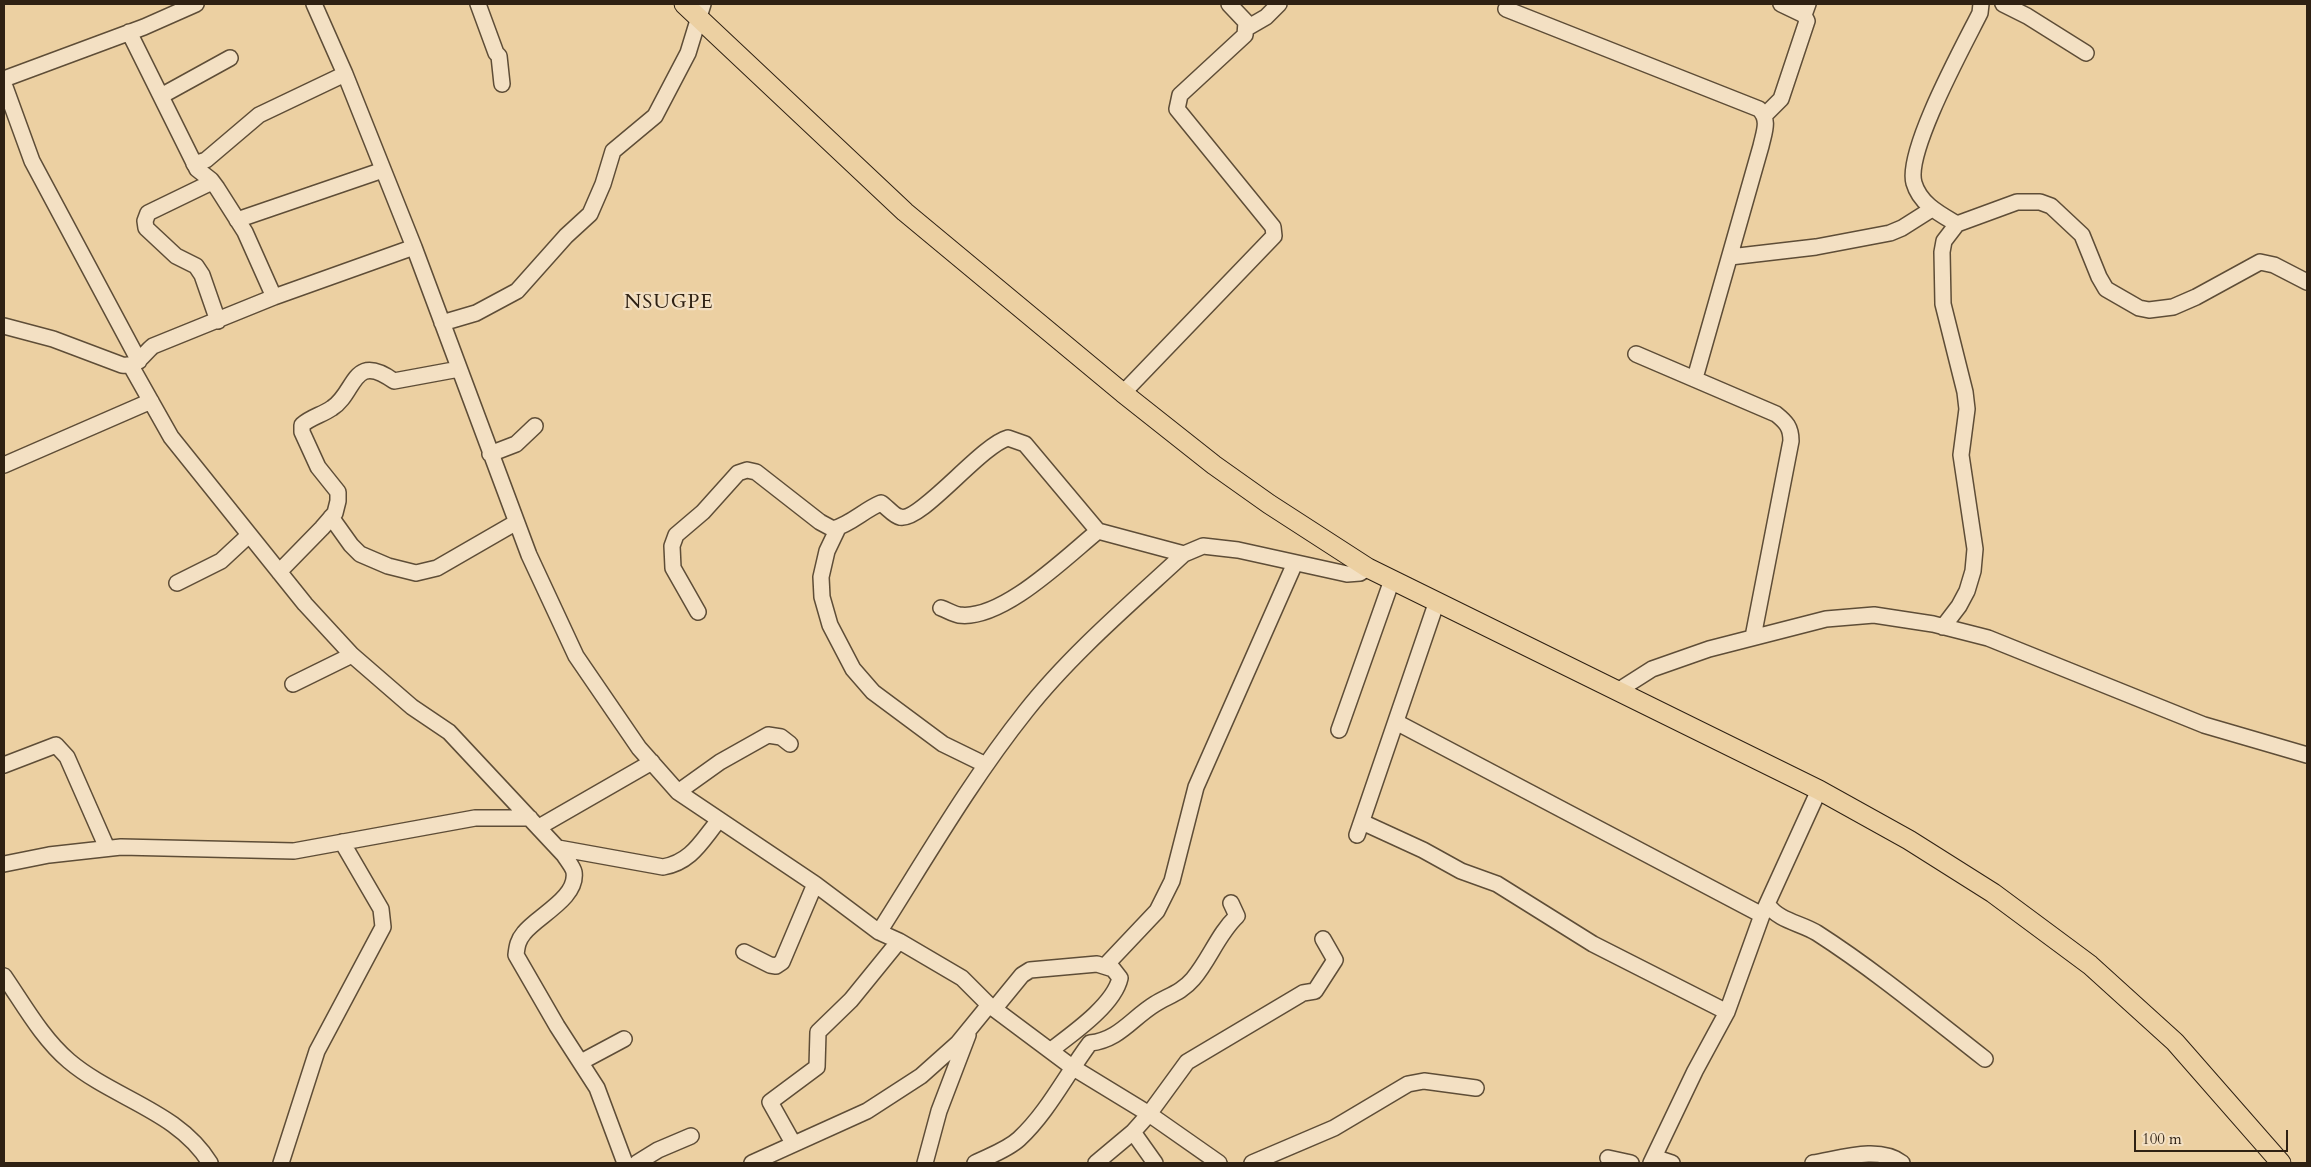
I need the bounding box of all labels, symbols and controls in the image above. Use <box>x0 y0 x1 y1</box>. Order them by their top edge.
district label: NSUGPE <box>624 291 714 315</box>
scale bar <box>2136 1120 2290 1152</box>
text: 100 m <box>2142 1129 2182 1149</box>

